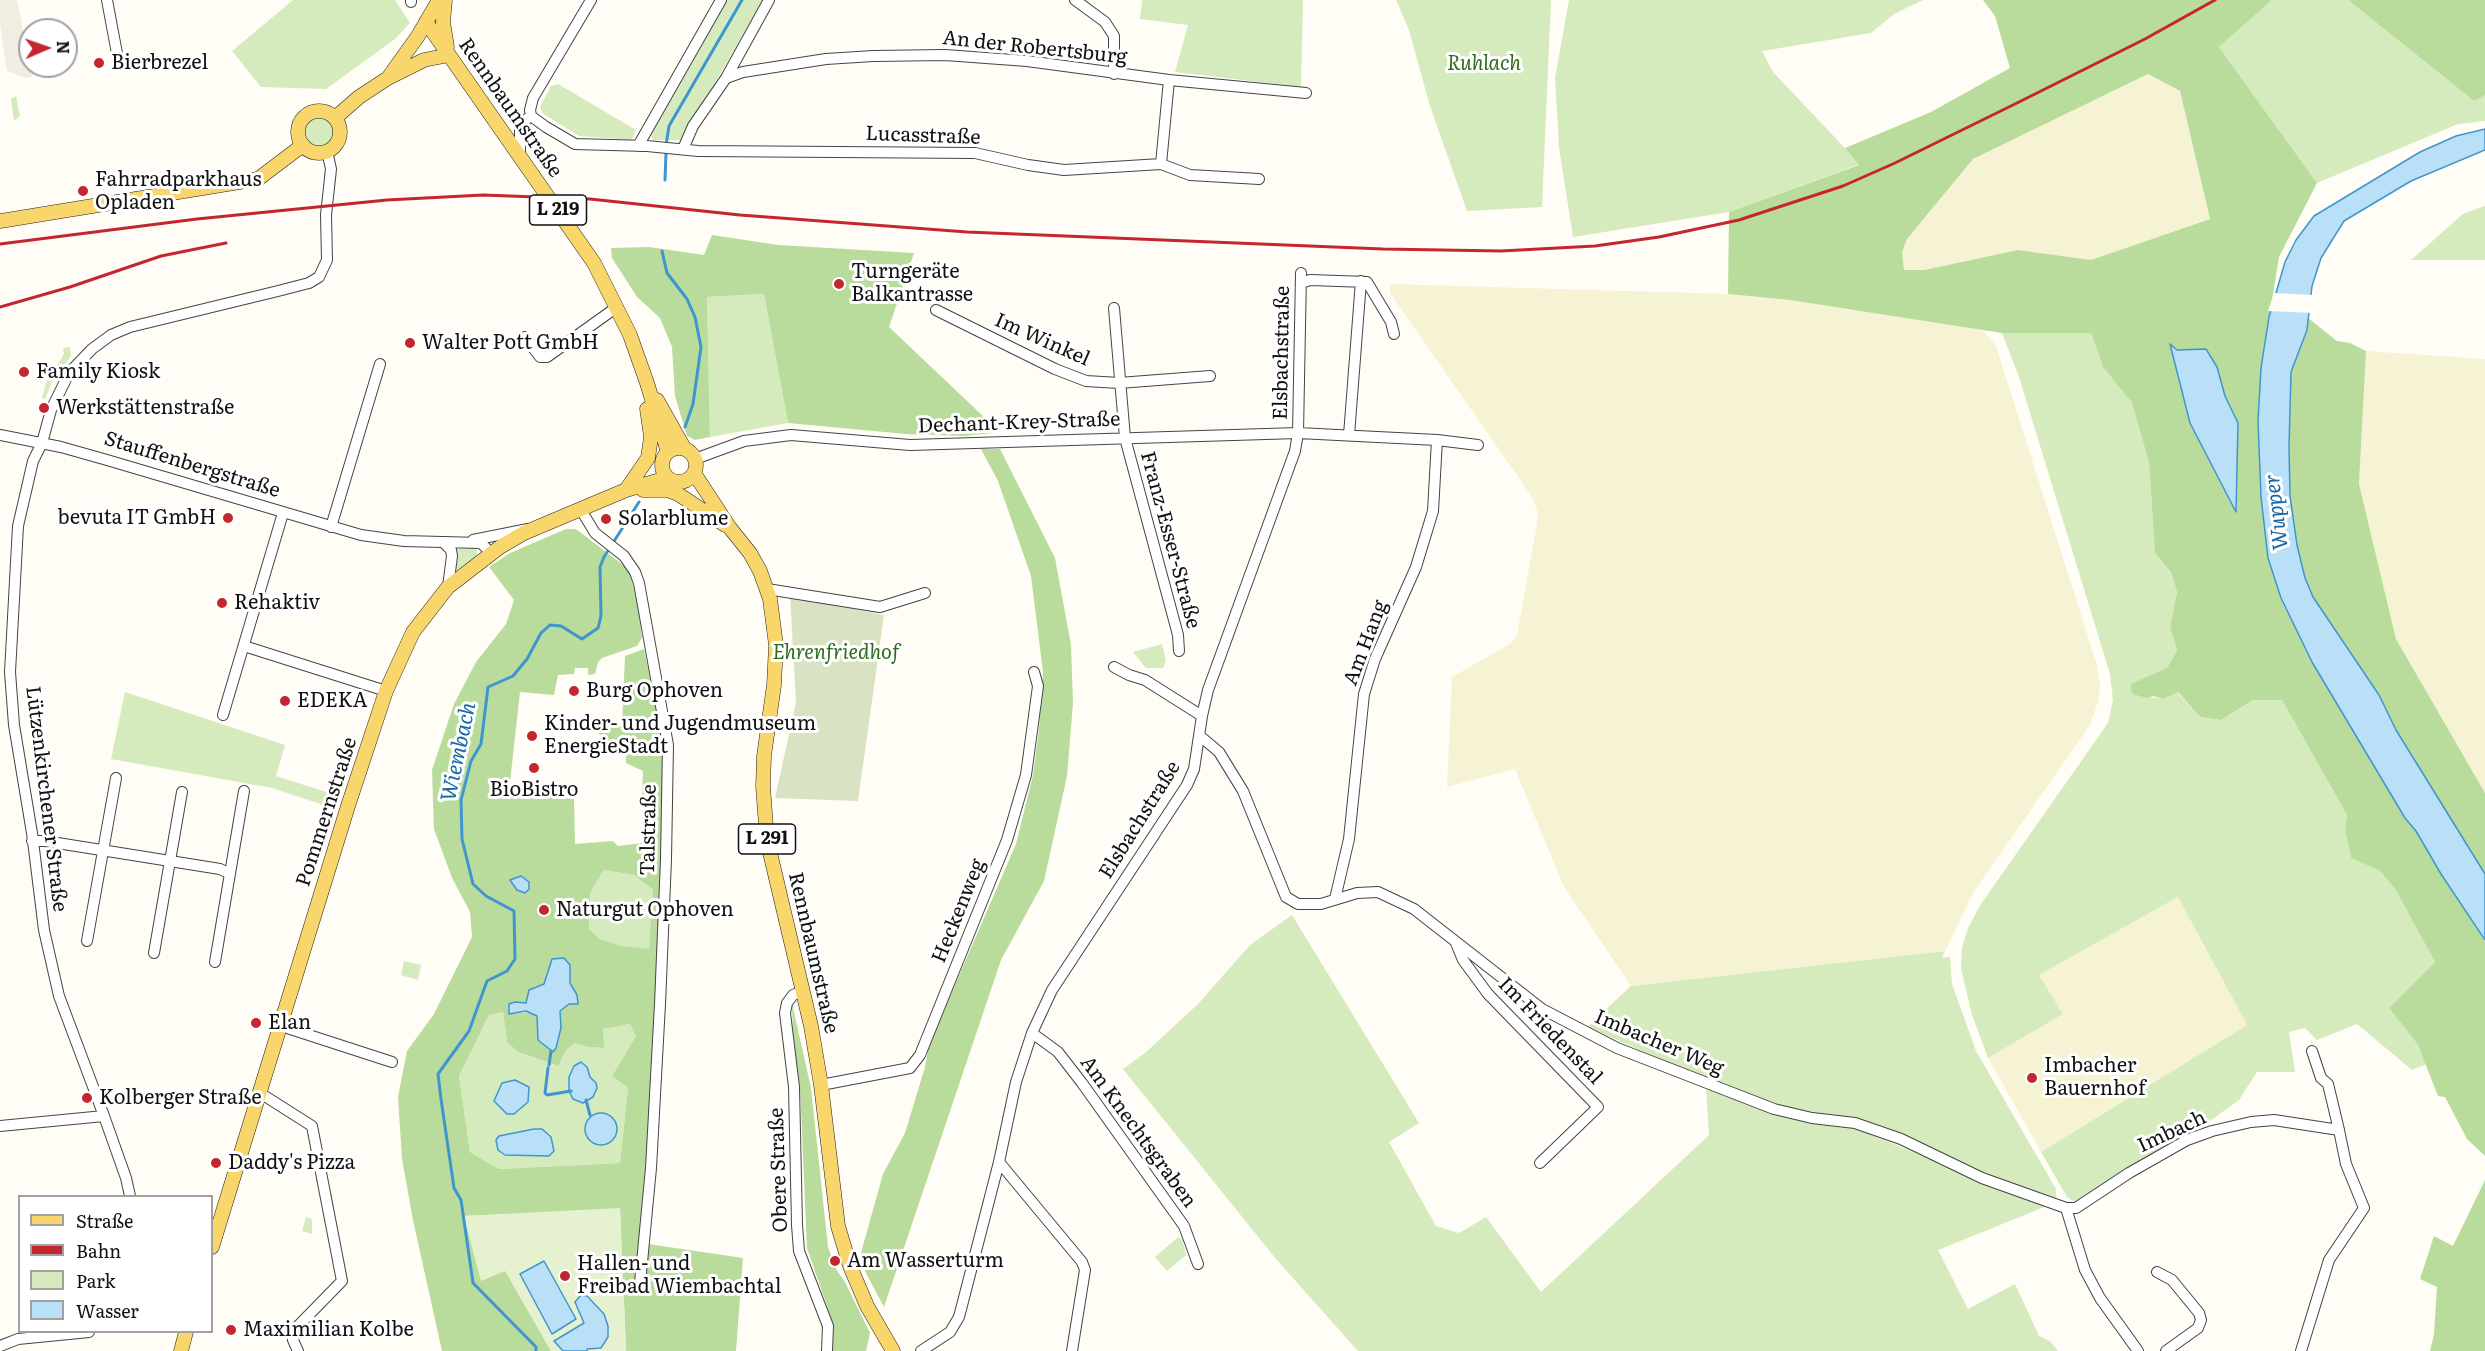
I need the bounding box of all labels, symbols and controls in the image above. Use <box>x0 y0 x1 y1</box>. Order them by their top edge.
north arrow <box>18 18 78 78</box>
street label: An der Robertsburg <box>941 26 1129 70</box>
street label: Rennbaumstraße <box>453 34 567 182</box>
text: N <box>52 40 76 55</box>
place label: Bierbrezel <box>111 51 208 75</box>
park label: Ruhlach <box>1447 52 1521 76</box>
marker: Bierbrezel <box>92 56 106 70</box>
street label: Lucasstraße <box>865 122 981 150</box>
place label: Fahrradparkhaus Opladen <box>95 168 261 215</box>
marker: Fahrradparkhaus Opladen <box>76 184 90 198</box>
road number: L 219 <box>530 195 586 225</box>
place label: Turngeräte Balkantrasse <box>851 260 973 307</box>
marker: Turngeräte Balkantrasse <box>832 277 846 291</box>
street label: Elsbachstraße <box>1269 286 1295 420</box>
street label: Im Winkel <box>991 308 1093 372</box>
place label: Walter Pott GmbH <box>422 331 599 355</box>
marker: Walter Pott GmbH <box>403 336 417 350</box>
place label: Family Kiosk <box>36 360 160 384</box>
marker: Family Kiosk <box>17 365 31 379</box>
place label: Werkstättenstraße <box>56 396 234 420</box>
marker: Werkstättenstraße <box>37 401 51 415</box>
street label: Dechant-Krey-Straße <box>917 407 1121 439</box>
street label: Stauffenbergstraße <box>101 427 283 503</box>
street label: Franz-Esser-Straße <box>1135 449 1205 631</box>
water label: Wupper <box>2260 473 2294 551</box>
place label: bevuta IT GmbH <box>58 506 216 530</box>
place label: Solarblume <box>618 507 728 531</box>
marker: bevuta IT GmbH <box>221 511 235 525</box>
marker: Solarblume <box>599 512 613 526</box>
place label: Rehaktiv <box>234 591 320 615</box>
marker: Rehaktiv <box>215 596 229 610</box>
street label: Am Hang <box>1339 597 1393 689</box>
park label: Ehrenfriedhof <box>772 641 900 665</box>
place label: Burg Ophoven <box>586 679 723 703</box>
marker: Burg Ophoven <box>567 684 581 698</box>
street label: Lützenkirchener Straße <box>20 685 72 913</box>
place label: EDEKA <box>297 689 368 713</box>
marker: EDEKA <box>278 694 292 708</box>
water label: Wiembach <box>436 700 482 804</box>
place label: Kinder- und Jugendmuseum EnergieStadt <box>544 712 816 759</box>
marker: Kinder- und Jugendmuseum EnergieStadt <box>525 729 539 743</box>
street label: Pommernstraße <box>292 734 362 890</box>
street label: Elsbachstraße <box>1094 757 1186 883</box>
marker: BioBistro <box>527 761 541 775</box>
place label: BioBistro <box>490 778 578 802</box>
street label: Talstraße <box>636 784 662 876</box>
road number: L 291 <box>738 824 795 854</box>
street label: Heckenweg <box>927 856 991 966</box>
street label: Rennbaumstraße <box>783 870 843 1036</box>
place label: Naturgut Ophoven <box>556 898 734 922</box>
marker: Naturgut Ophoven <box>537 903 551 917</box>
street label: Im Friedenstal <box>1493 973 1607 1089</box>
street label: Imbacher Weg <box>1591 1005 1727 1081</box>
place label: Elan <box>268 1011 311 1035</box>
marker: Elan <box>249 1016 263 1030</box>
street label: Am Knechtsgraben <box>1075 1051 1201 1213</box>
place label: Imbacher Bauernhof <box>2044 1054 2146 1101</box>
marker: Imbacher Bauernhof <box>2025 1071 2039 1085</box>
place label: Kolberger Straße <box>99 1086 262 1110</box>
marker: Kolberger Straße <box>80 1091 94 1105</box>
street label: Imbach <box>2134 1106 2210 1158</box>
street label: Obere Straße <box>765 1107 793 1233</box>
place label: Daddy's Pizza <box>228 1151 355 1175</box>
marker: Daddy's Pizza <box>209 1156 223 1170</box>
legend <box>18 1195 213 1333</box>
text: Straße <box>76 1207 133 1234</box>
text: Bahn <box>76 1237 121 1264</box>
place label: Am Wasserturm <box>847 1249 1004 1273</box>
place label: Hallen- und Freibad Wiembachtal <box>577 1252 782 1299</box>
marker: Am Wasserturm <box>828 1254 842 1268</box>
text: Park <box>76 1267 115 1294</box>
marker: Hallen- und Freibad Wiembachtal <box>558 1269 572 1283</box>
text: Wasser <box>76 1297 139 1324</box>
place label: Maximilian Kolbe <box>243 1318 414 1342</box>
marker: Maximilian Kolbe <box>224 1323 238 1337</box>

